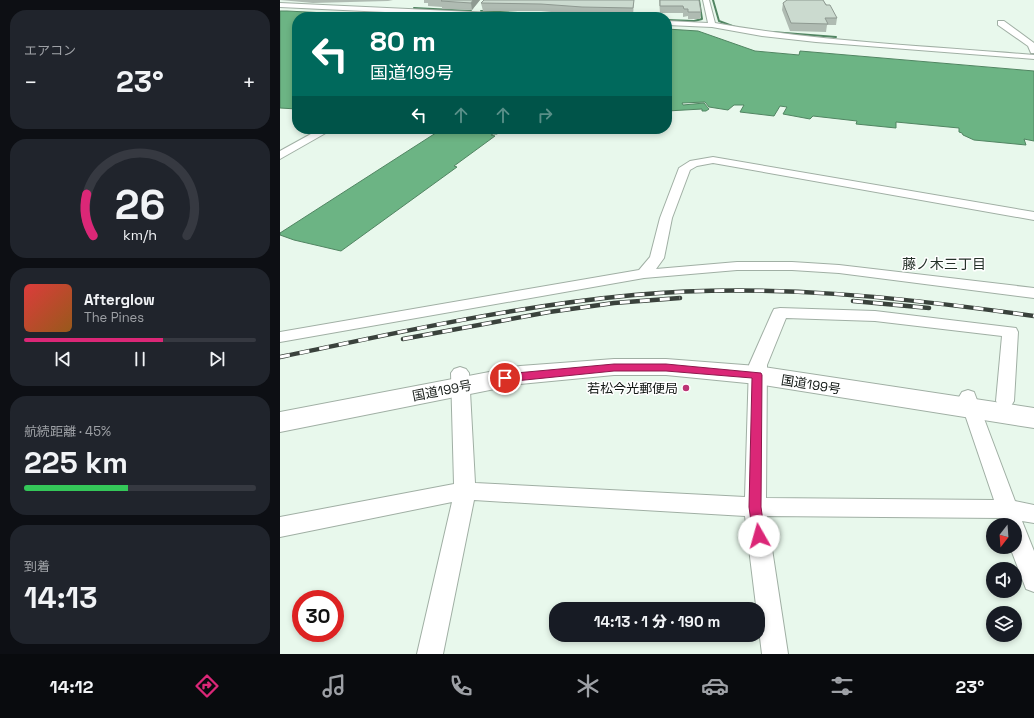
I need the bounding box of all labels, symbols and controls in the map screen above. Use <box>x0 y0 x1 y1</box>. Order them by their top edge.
text: 80 m <box>370 23 436 59</box>
icon: left <box>304 28 356 80</box>
text: エアコン <box>24 42 76 59</box>
text: 国道199号 <box>370 61 454 84</box>
text: 23° <box>116 62 164 101</box>
text: − <box>24 68 38 96</box>
text: + <box>242 68 256 96</box>
icon: left <box>408 104 430 126</box>
icon: ahead <box>450 104 472 126</box>
icon: ahead <box>492 104 514 126</box>
icon: right <box>534 104 556 126</box>
text: 26 <box>115 178 165 231</box>
text: km/h <box>123 226 157 244</box>
district label: 藤ノ木三丁目 <box>902 255 986 273</box>
text: Afterglow <box>84 290 155 309</box>
text: The Pines <box>84 309 144 326</box>
icon: previous <box>52 348 74 370</box>
icon: pause <box>129 348 151 370</box>
icon: next <box>206 348 228 370</box>
pin <box>488 361 522 395</box>
icon: arrive <box>494 367 516 389</box>
street label: 国道199号 <box>780 371 842 398</box>
street label: 国道199号 <box>411 376 473 405</box>
place label: 若松今光郵便局 <box>587 380 678 397</box>
marker: 若松今光郵便局 <box>681 383 691 393</box>
text: 航続距離 · 45% <box>24 423 111 440</box>
text: 225 km <box>24 443 128 482</box>
position arrow <box>738 515 780 557</box>
north arrow <box>986 518 1022 554</box>
map controls <box>986 518 1022 642</box>
text: 到着 <box>24 558 50 575</box>
button: sound <box>986 562 1022 598</box>
text: 14:13 <box>24 578 97 617</box>
speed limit sign: 30 <box>292 590 344 642</box>
button: layers <box>986 606 1022 642</box>
text: 14:13 · 1 分 · 190 m <box>594 612 720 631</box>
icon: directions <box>193 672 221 700</box>
icon: music <box>320 672 348 700</box>
icon: phone <box>447 672 475 700</box>
icon: climate <box>574 672 602 700</box>
icon: car <box>701 672 729 700</box>
icon: filters <box>828 672 856 700</box>
text: 14:12 <box>50 675 93 698</box>
text: 23° <box>956 675 984 698</box>

